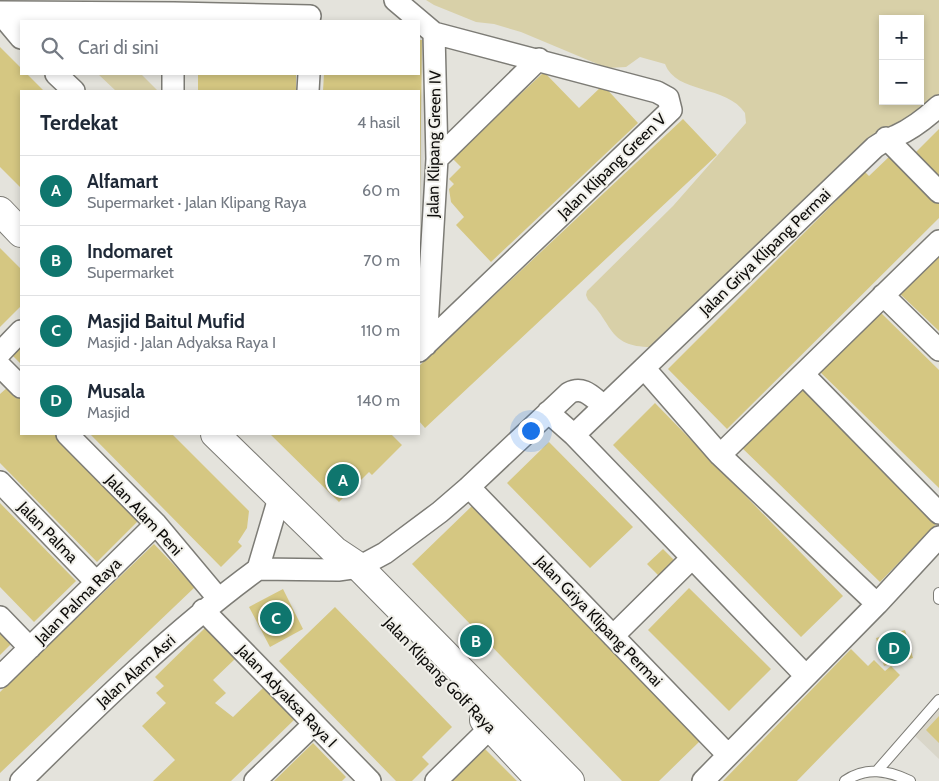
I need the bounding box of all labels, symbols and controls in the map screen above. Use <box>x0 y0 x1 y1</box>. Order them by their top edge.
map controls <box>879 15 924 105</box>
button: + <box>879 15 924 60</box>
search box <box>20 20 420 75</box>
icon: search <box>38 34 66 62</box>
text: Cari di sini <box>78 36 159 59</box>
button: − <box>879 60 924 105</box>
street label: Jalan Klipang Green IV <box>423 70 445 219</box>
street label: Jalan Klipang Green V <box>553 109 670 223</box>
text: Terdekat <box>40 110 118 135</box>
text: 4 hasil <box>357 113 400 132</box>
text: Alfamart <box>87 170 158 193</box>
text: A <box>51 181 61 200</box>
text: 60 m <box>362 181 400 200</box>
street label: Jalan Griya Klipang Permai <box>695 185 834 320</box>
text: Supermarket · Jalan Klipang Raya <box>87 193 307 212</box>
text: Indomaret <box>87 240 173 263</box>
text: B <box>51 251 61 270</box>
text: 70 m <box>363 251 400 270</box>
text: Supermarket <box>87 263 174 282</box>
text: Masjid Baitul Mufid <box>87 310 245 333</box>
text: C <box>51 321 61 340</box>
text: 110 m <box>361 321 400 340</box>
text: Masjid · Jalan Adyaksa Raya I <box>87 333 276 352</box>
text: Musala <box>87 380 145 403</box>
text: D <box>50 391 62 410</box>
text: 140 m <box>357 391 400 410</box>
text: Masjid <box>87 403 130 422</box>
your location <box>518 418 544 444</box>
pin: A <box>327 461 359 499</box>
street label: Jalan Alam Peni <box>101 470 186 559</box>
street label: Jalan Palma <box>13 497 82 567</box>
street label: Jalan Griya Klipang Permai <box>531 551 666 690</box>
street label: Jalan Palma Raya <box>30 554 125 649</box>
pin: C <box>260 599 292 637</box>
street label: Jalan Klipang Golf Raya <box>379 612 500 737</box>
pin: B <box>460 622 492 660</box>
pin: D <box>878 629 910 667</box>
street label: Jalan Alam Asri <box>92 631 179 712</box>
street label: Jalan Adyaksa Raya I <box>233 640 341 751</box>

